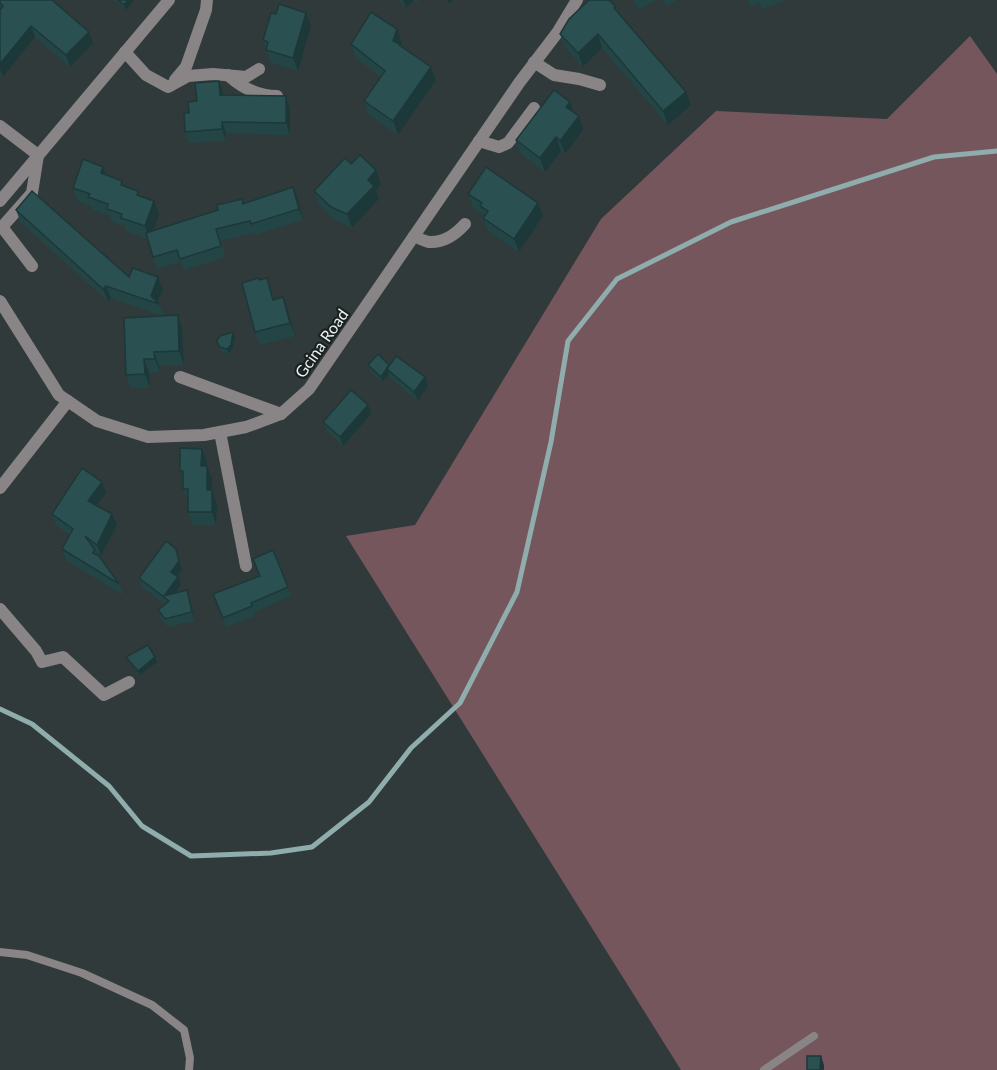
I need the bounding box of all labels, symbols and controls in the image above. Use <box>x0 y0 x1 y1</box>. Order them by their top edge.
street label: Gcina Road <box>290 305 352 381</box>

